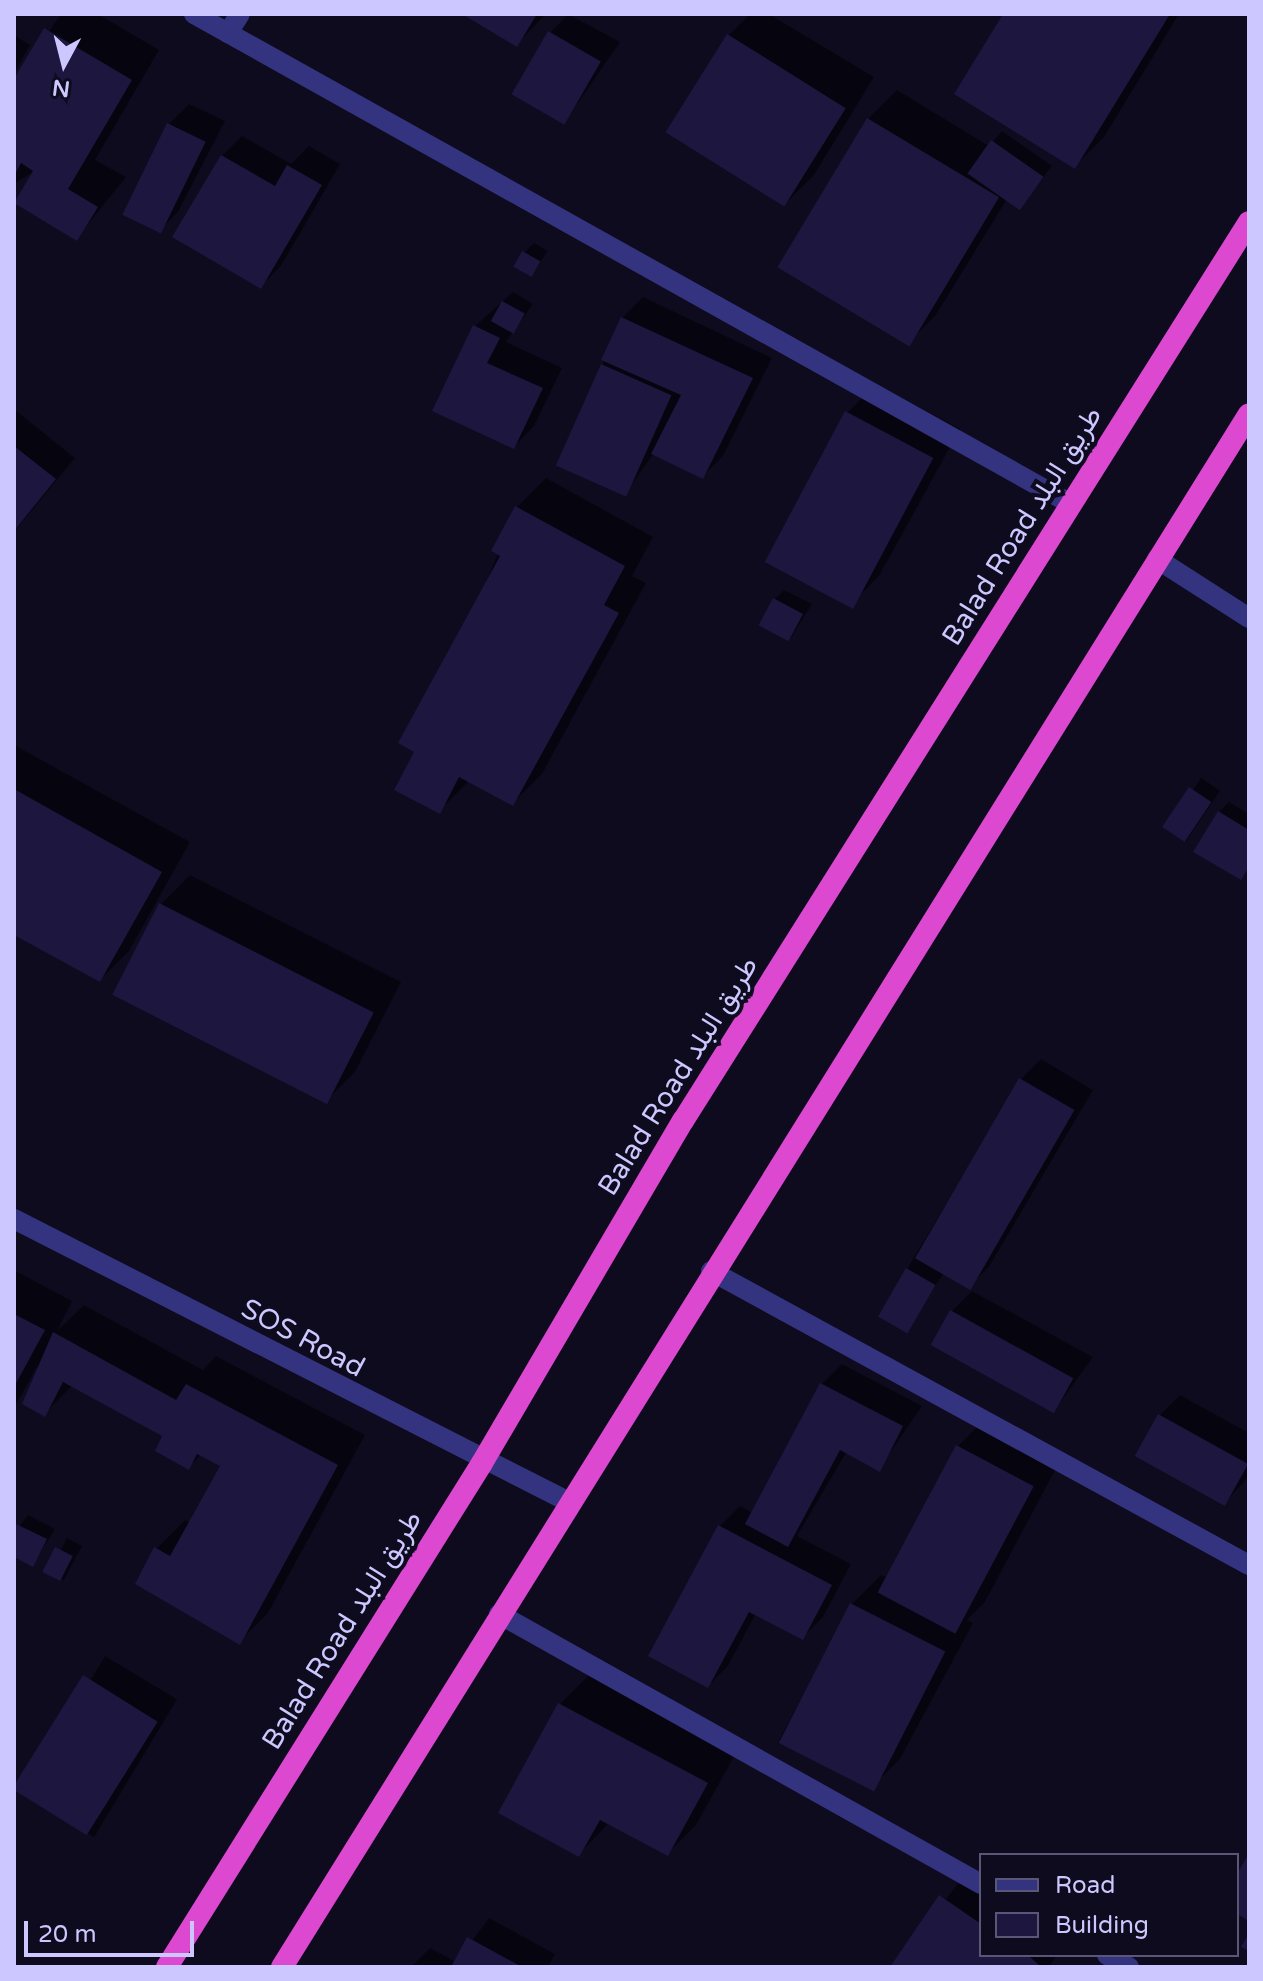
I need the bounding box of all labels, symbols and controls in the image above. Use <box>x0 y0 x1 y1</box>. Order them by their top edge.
north arrow <box>24 24 104 104</box>
text: N <box>51 74 71 102</box>
street label: Balad Road طريق البلد <box>935 400 1109 652</box>
street label: Balad Road طريق البلد <box>591 950 765 1202</box>
street label: SOS Road <box>236 1292 370 1384</box>
street label: Balad Road طريق البلد <box>255 1504 429 1756</box>
legend <box>979 1853 1239 1957</box>
text: Road <box>1055 1871 1115 1900</box>
scale bar <box>28 1905 198 1955</box>
text: Building <box>1055 1911 1149 1940</box>
text: 20 m <box>38 1920 96 1949</box>

